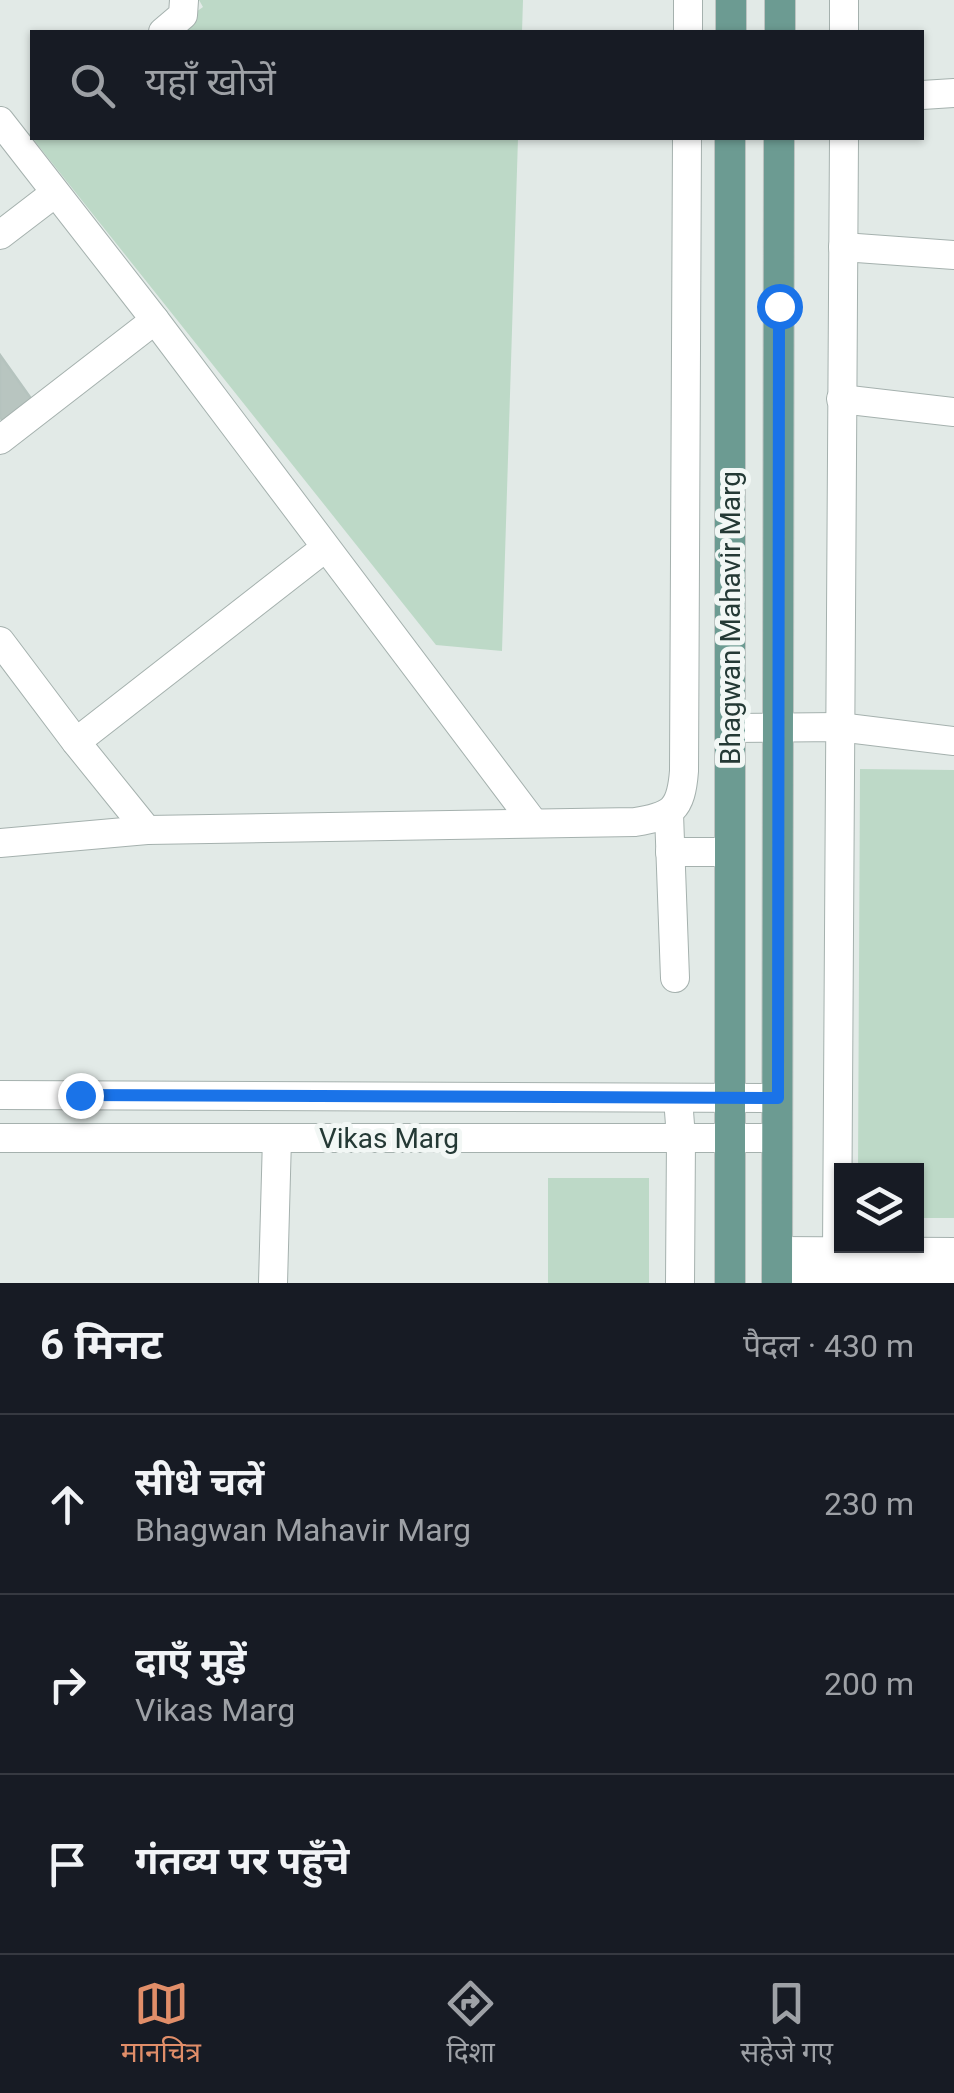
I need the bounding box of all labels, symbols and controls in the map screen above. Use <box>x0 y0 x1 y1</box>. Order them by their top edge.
search box <box>30 30 924 140</box>
icon: search <box>65 58 120 113</box>
text: यहाँ खोजें <box>145 60 276 104</box>
route start <box>757 284 803 330</box>
street label: Bhagwan Mahavir Marg <box>714 471 747 765</box>
route end <box>58 1073 104 1119</box>
street label: Vikas Marg <box>319 1122 459 1155</box>
map controls <box>834 1163 924 1253</box>
button: layers <box>834 1163 924 1253</box>
text: 6 मिनट <box>40 1320 163 1369</box>
text: पैदल · 430 m <box>743 1327 914 1365</box>
text: सीधे चलें <box>135 1460 264 1504</box>
icon: ahead <box>40 1477 95 1532</box>
text: 230 m <box>824 1485 914 1523</box>
text: Bhagwan Mahavir Marg <box>135 1511 471 1549</box>
text: दाएँ मुड़ें <box>135 1640 246 1684</box>
icon: right <box>40 1657 95 1712</box>
text: 200 m <box>824 1665 914 1703</box>
text: Vikas Marg <box>135 1691 295 1729</box>
icon: arrive <box>40 1837 95 1892</box>
text: गंतव्य पर पहुँचे <box>135 1839 349 1883</box>
tab: मानचित्र <box>121 1976 201 2073</box>
tab: दिशा <box>443 1976 498 2073</box>
tab: सहेजे गए <box>740 1976 833 2073</box>

